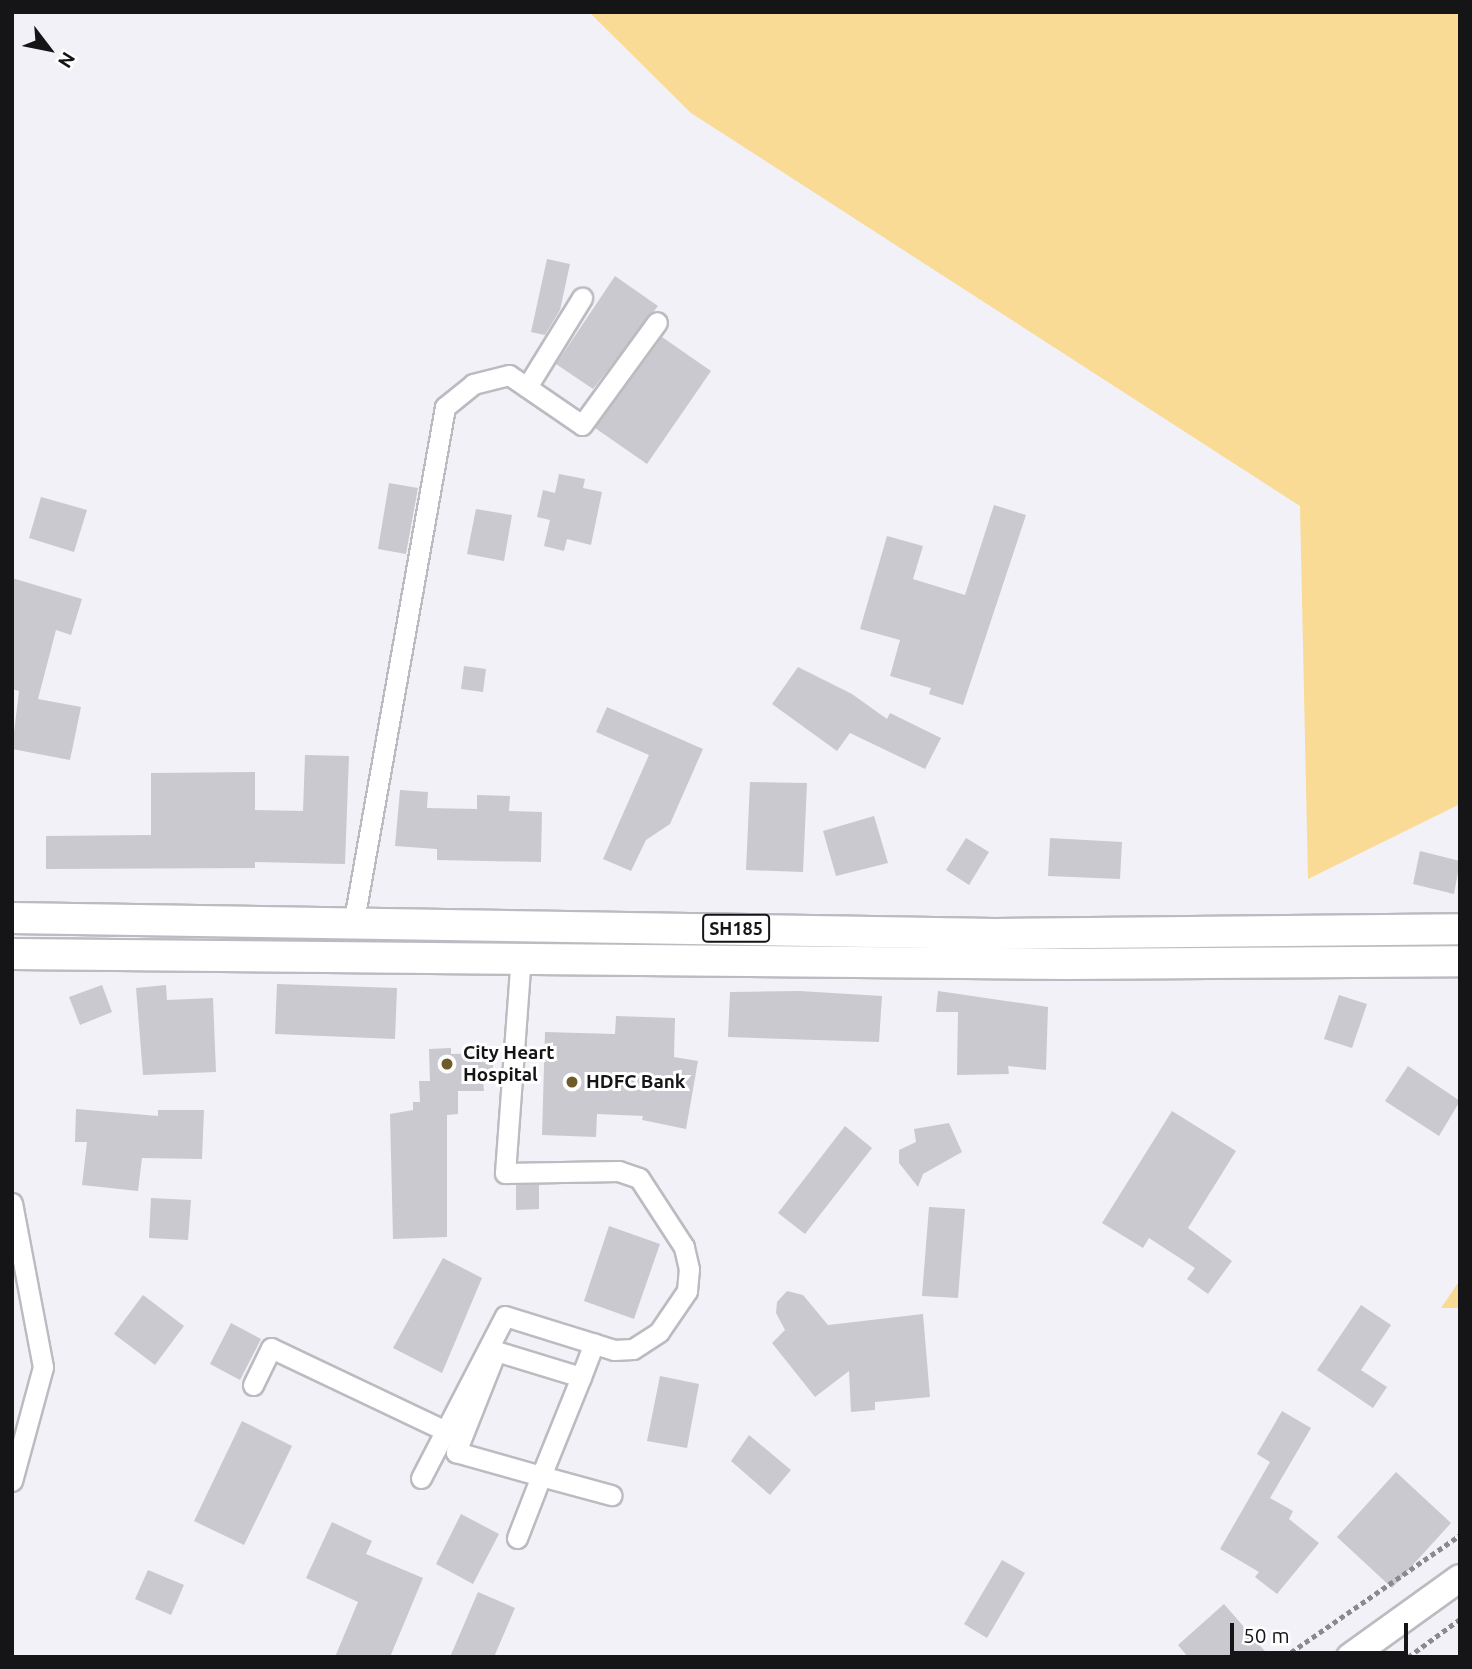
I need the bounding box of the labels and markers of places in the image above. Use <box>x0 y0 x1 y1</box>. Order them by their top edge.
place label: City Heart Hospital <box>463 1042 554 1086</box>
marker: City Heart Hospital <box>437 1054 457 1074</box>
place label: HDFC Bank <box>586 1071 686 1093</box>
marker: HDFC Bank <box>564 1074 580 1090</box>

